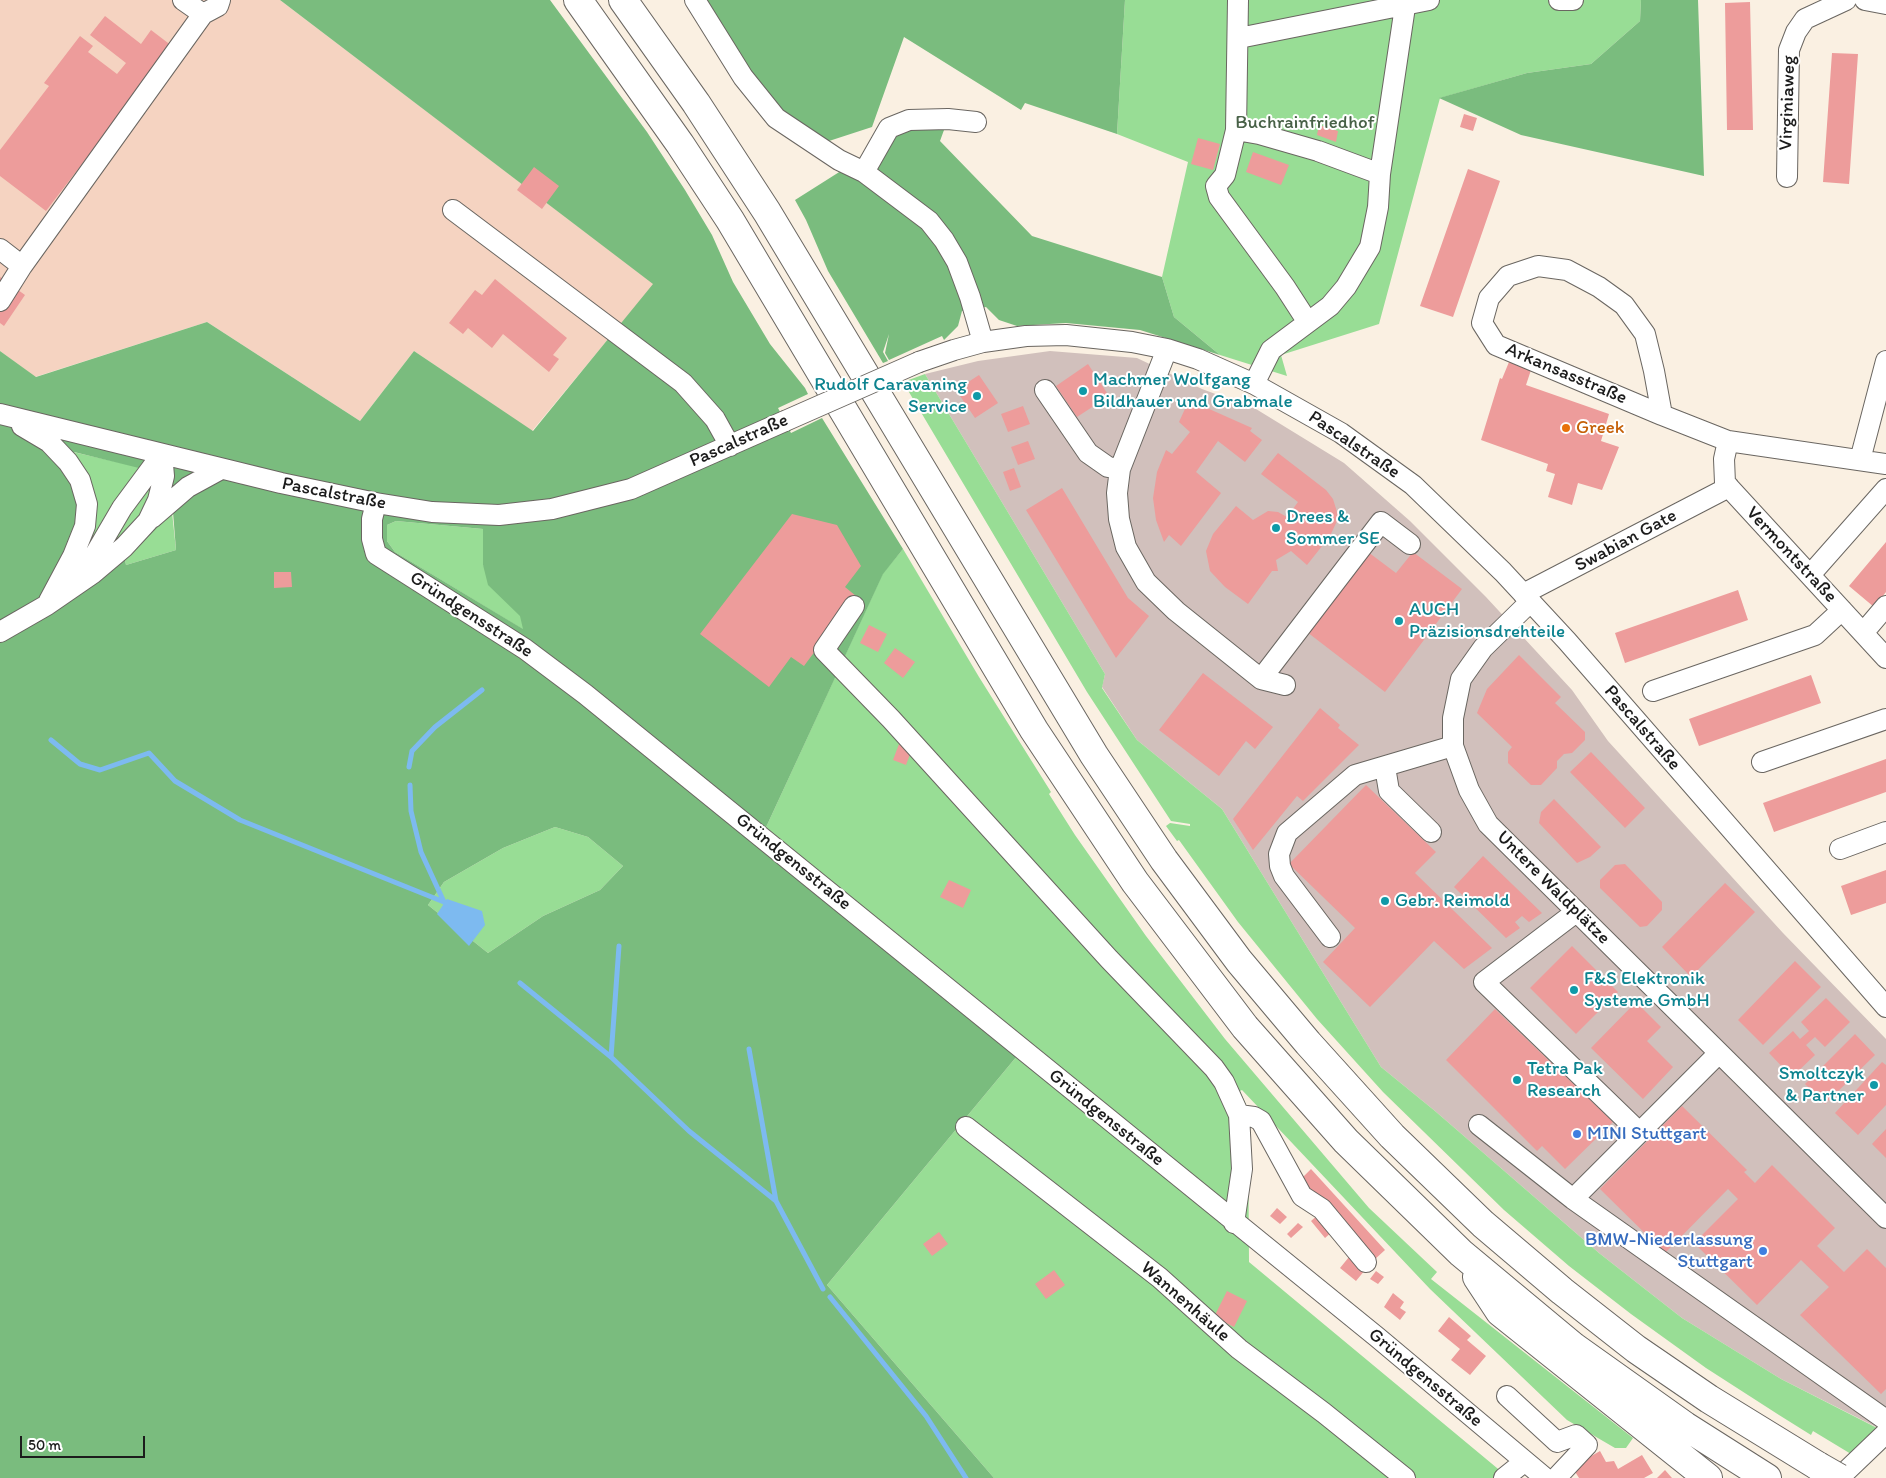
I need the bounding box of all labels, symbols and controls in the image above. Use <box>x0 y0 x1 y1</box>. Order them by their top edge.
street label: Virginiaweg <box>1775 55 1801 151</box>
park label: Buchrainfriedhof <box>1235 112 1375 134</box>
street label: Arkansasstraße <box>1502 338 1630 410</box>
place label: Machmer Wolfgang Bildhauer und Grabmale <box>1093 369 1293 413</box>
place label: Rudolf Caravaning Service <box>814 374 967 418</box>
marker: Machmer Wolfgang Bildhauer und Grabmale <box>1077 385 1089 397</box>
marker: Rudolf Caravaning Service <box>971 390 983 402</box>
street label: Pascalstraße <box>1304 406 1404 484</box>
street label: Pascalstraße <box>686 409 792 473</box>
place label: Greek <box>1576 417 1624 439</box>
marker: Greek <box>1560 422 1572 434</box>
street label: Pascalstraße <box>280 473 388 515</box>
street label: Vermontstraße <box>1741 502 1841 608</box>
street label: Swabian Gate <box>1571 505 1681 577</box>
place label: Drees & Sommer SE <box>1286 506 1380 550</box>
marker: Drees & Sommer SE <box>1270 522 1282 534</box>
street label: Gründgensstraße <box>405 567 537 663</box>
place label: AUCH Präzisionsdrehteile <box>1409 599 1565 643</box>
marker: AUCH Präzisionsdrehteile <box>1393 615 1405 627</box>
street label: Pascalstraße <box>1599 681 1685 775</box>
street label: Gründgensstraße <box>731 808 855 916</box>
street label: Untere Waldplätze <box>1491 826 1615 950</box>
place label: Gebr. Reimold <box>1395 890 1510 912</box>
marker: Gebr. Reimold <box>1379 895 1391 907</box>
place label: F&S Elektronik Systeme GmbH <box>1584 968 1710 1012</box>
marker: F&S Elektronik Systeme GmbH <box>1568 984 1580 996</box>
place label: Tetra Pak Research <box>1527 1058 1603 1102</box>
place label: Smoltczyk & Partner <box>1779 1063 1864 1107</box>
street label: Gründgensstraße <box>1044 1064 1168 1172</box>
marker: Tetra Pak Research <box>1511 1074 1523 1086</box>
marker: Smoltczyk & Partner <box>1868 1079 1880 1091</box>
place label: MINI Stuttgart <box>1587 1123 1707 1145</box>
marker: MINI Stuttgart <box>1571 1128 1583 1140</box>
place label: BMW-Niederlassung Stuttgart <box>1585 1229 1753 1273</box>
marker: BMW-Niederlassung Stuttgart <box>1757 1245 1769 1257</box>
street label: Wannenhäule <box>1136 1257 1234 1347</box>
street label: Gründgensstraße <box>1363 1324 1487 1432</box>
scale bar <box>22 1426 148 1458</box>
text: 50 m <box>28 1436 61 1454</box>

